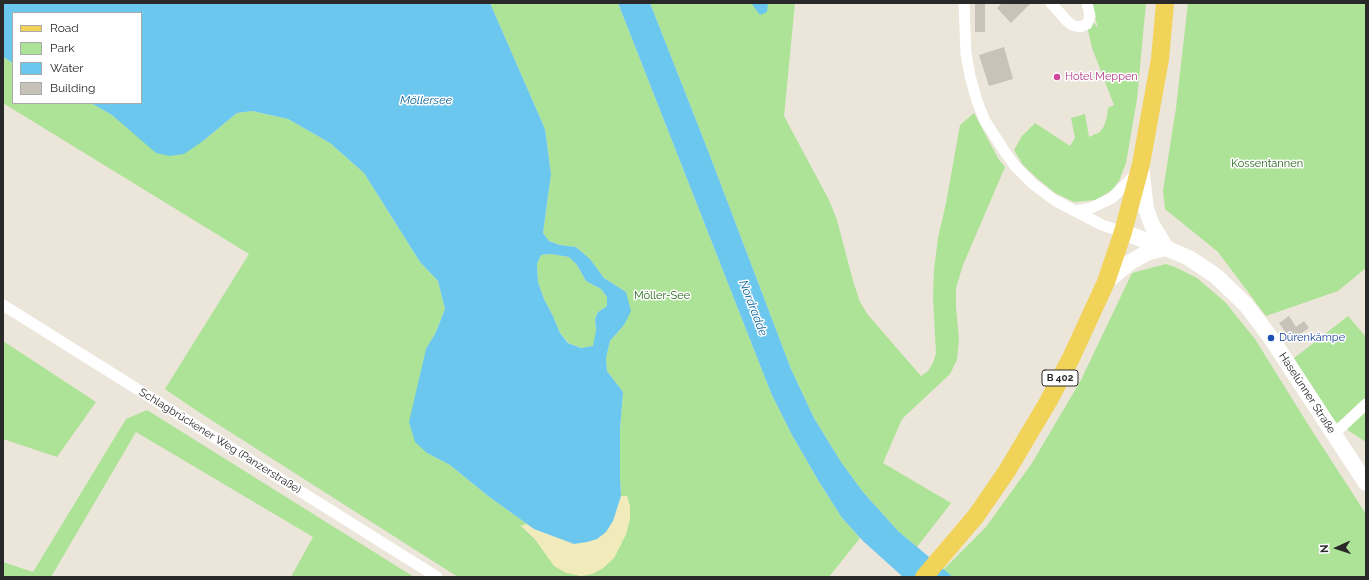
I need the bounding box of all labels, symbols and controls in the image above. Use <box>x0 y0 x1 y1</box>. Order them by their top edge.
legend <box>12 12 142 104</box>
text: Road <box>50 21 79 35</box>
text: Park <box>50 41 75 55</box>
text: Water <box>50 61 84 75</box>
place label: Hotel Meppen <box>1065 70 1138 84</box>
marker: Hotel Meppen <box>1052 72 1062 82</box>
text: Building <box>50 81 96 95</box>
water label: Möllersee <box>400 93 452 107</box>
park label: Kossentannen <box>1231 157 1303 171</box>
water label: Nordradde <box>736 278 770 338</box>
park label: Möller-See <box>634 289 690 303</box>
place label: Dürenkämpe <box>1279 331 1345 345</box>
marker: Dürenkämpe <box>1266 333 1276 343</box>
street label: Haselünner Straße <box>1276 350 1338 436</box>
road number: B 402 <box>1042 370 1078 386</box>
street label: Schlagbrückener Weg (Panzerstraße) <box>137 385 303 497</box>
north arrow <box>1317 528 1357 568</box>
text: N <box>1318 544 1331 553</box>

